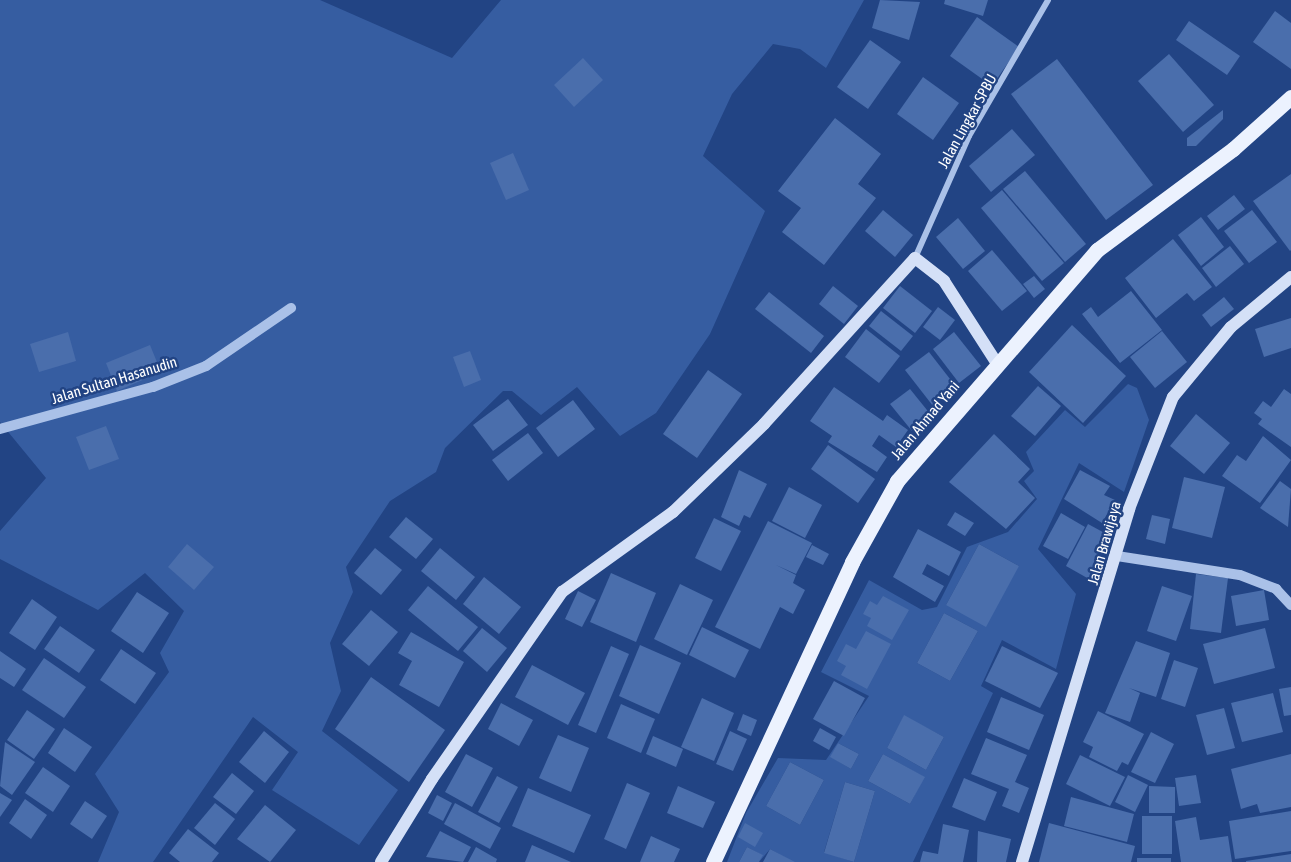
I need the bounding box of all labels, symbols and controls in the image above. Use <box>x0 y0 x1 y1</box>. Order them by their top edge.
street label: Jalan Lingkar SPBU <box>934 71 1000 171</box>
street label: Jalan Sultan Hasanudin <box>49 352 179 408</box>
street label: Jalan Ahmad Yani <box>887 377 963 463</box>
street label: Jalan Brawijaya <box>1083 499 1125 587</box>

